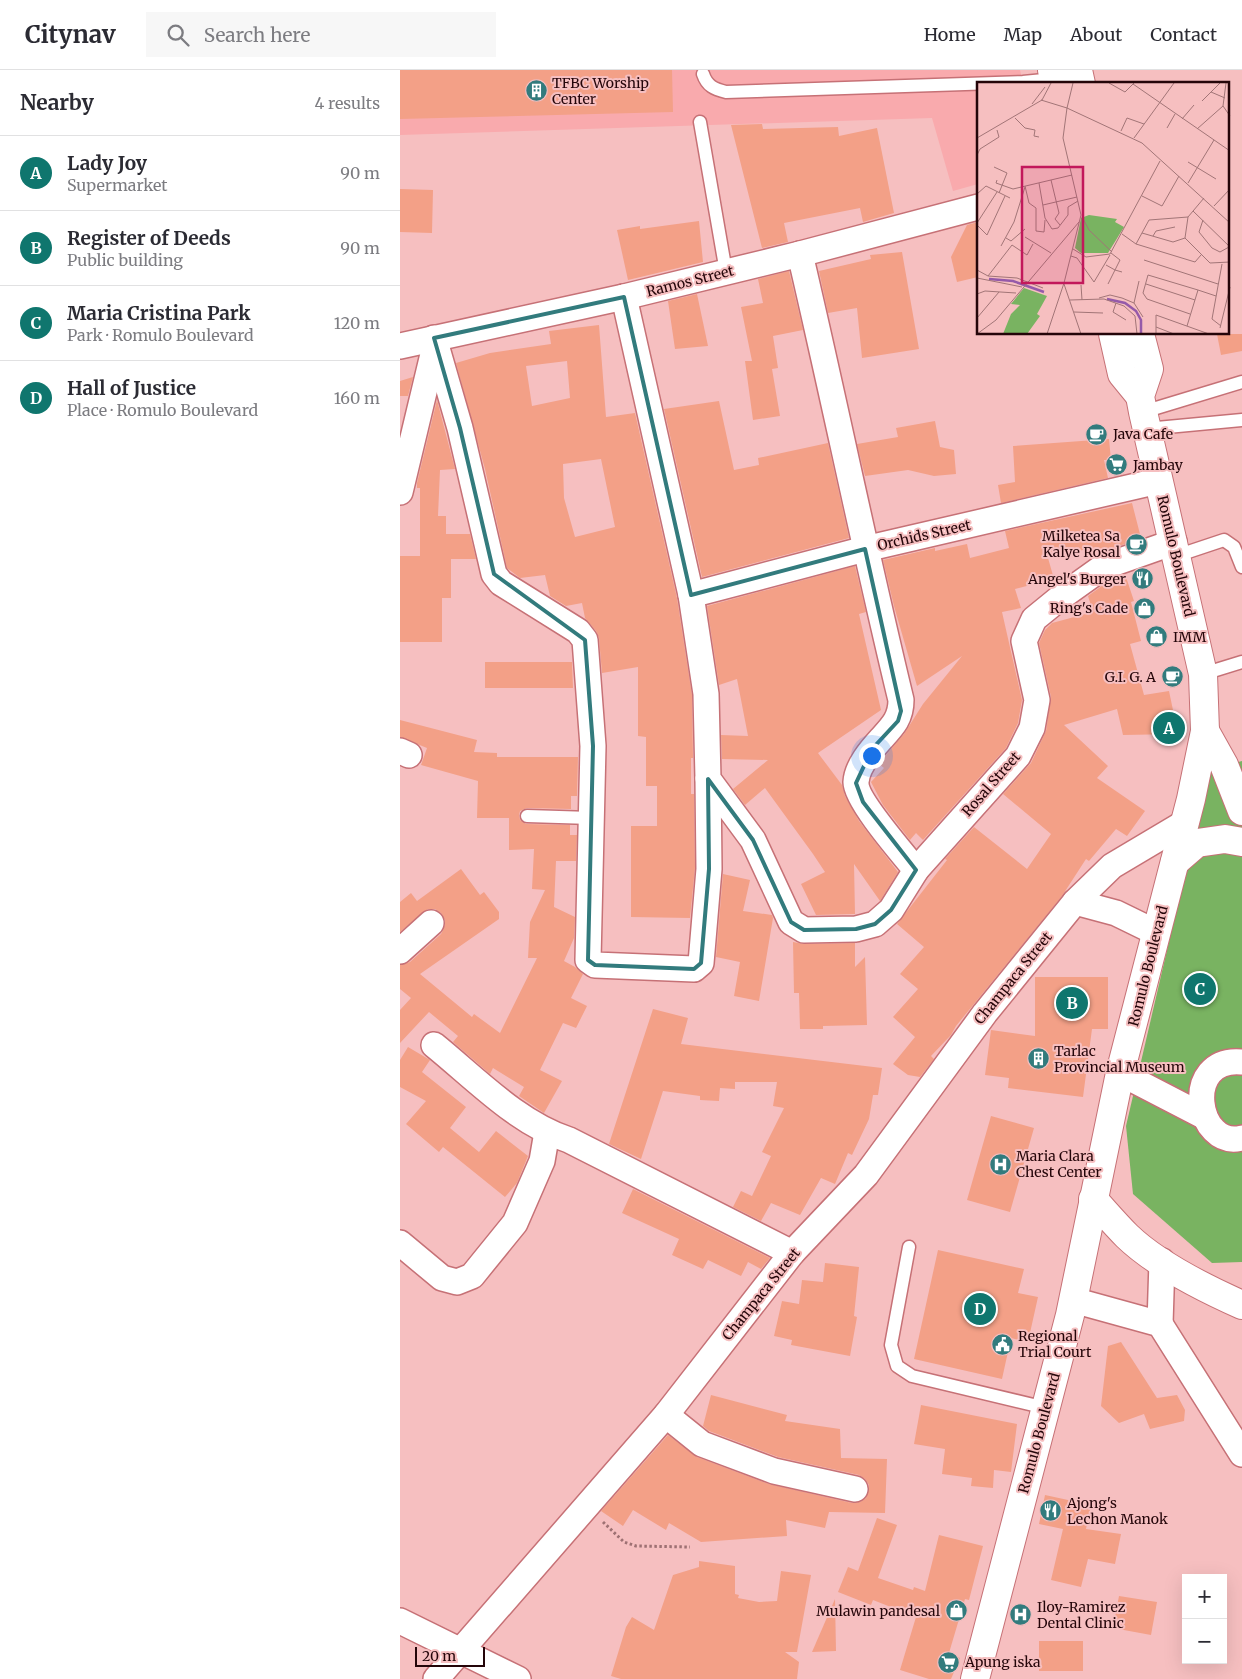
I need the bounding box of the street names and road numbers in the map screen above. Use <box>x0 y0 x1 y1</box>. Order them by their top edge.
street label: Ramos Street <box>644 261 736 301</box>
street label: Romulo Boulevard <box>1153 494 1199 619</box>
street label: Orchids Street <box>876 515 973 554</box>
street label: Rosal Street <box>958 747 1024 820</box>
street label: Romulo Boulevard <box>1124 903 1172 1028</box>
street label: Champaca Street <box>970 928 1056 1028</box>
street label: Champaca Street <box>718 1244 804 1344</box>
street label: Romulo Boulevard <box>1014 1370 1064 1495</box>

